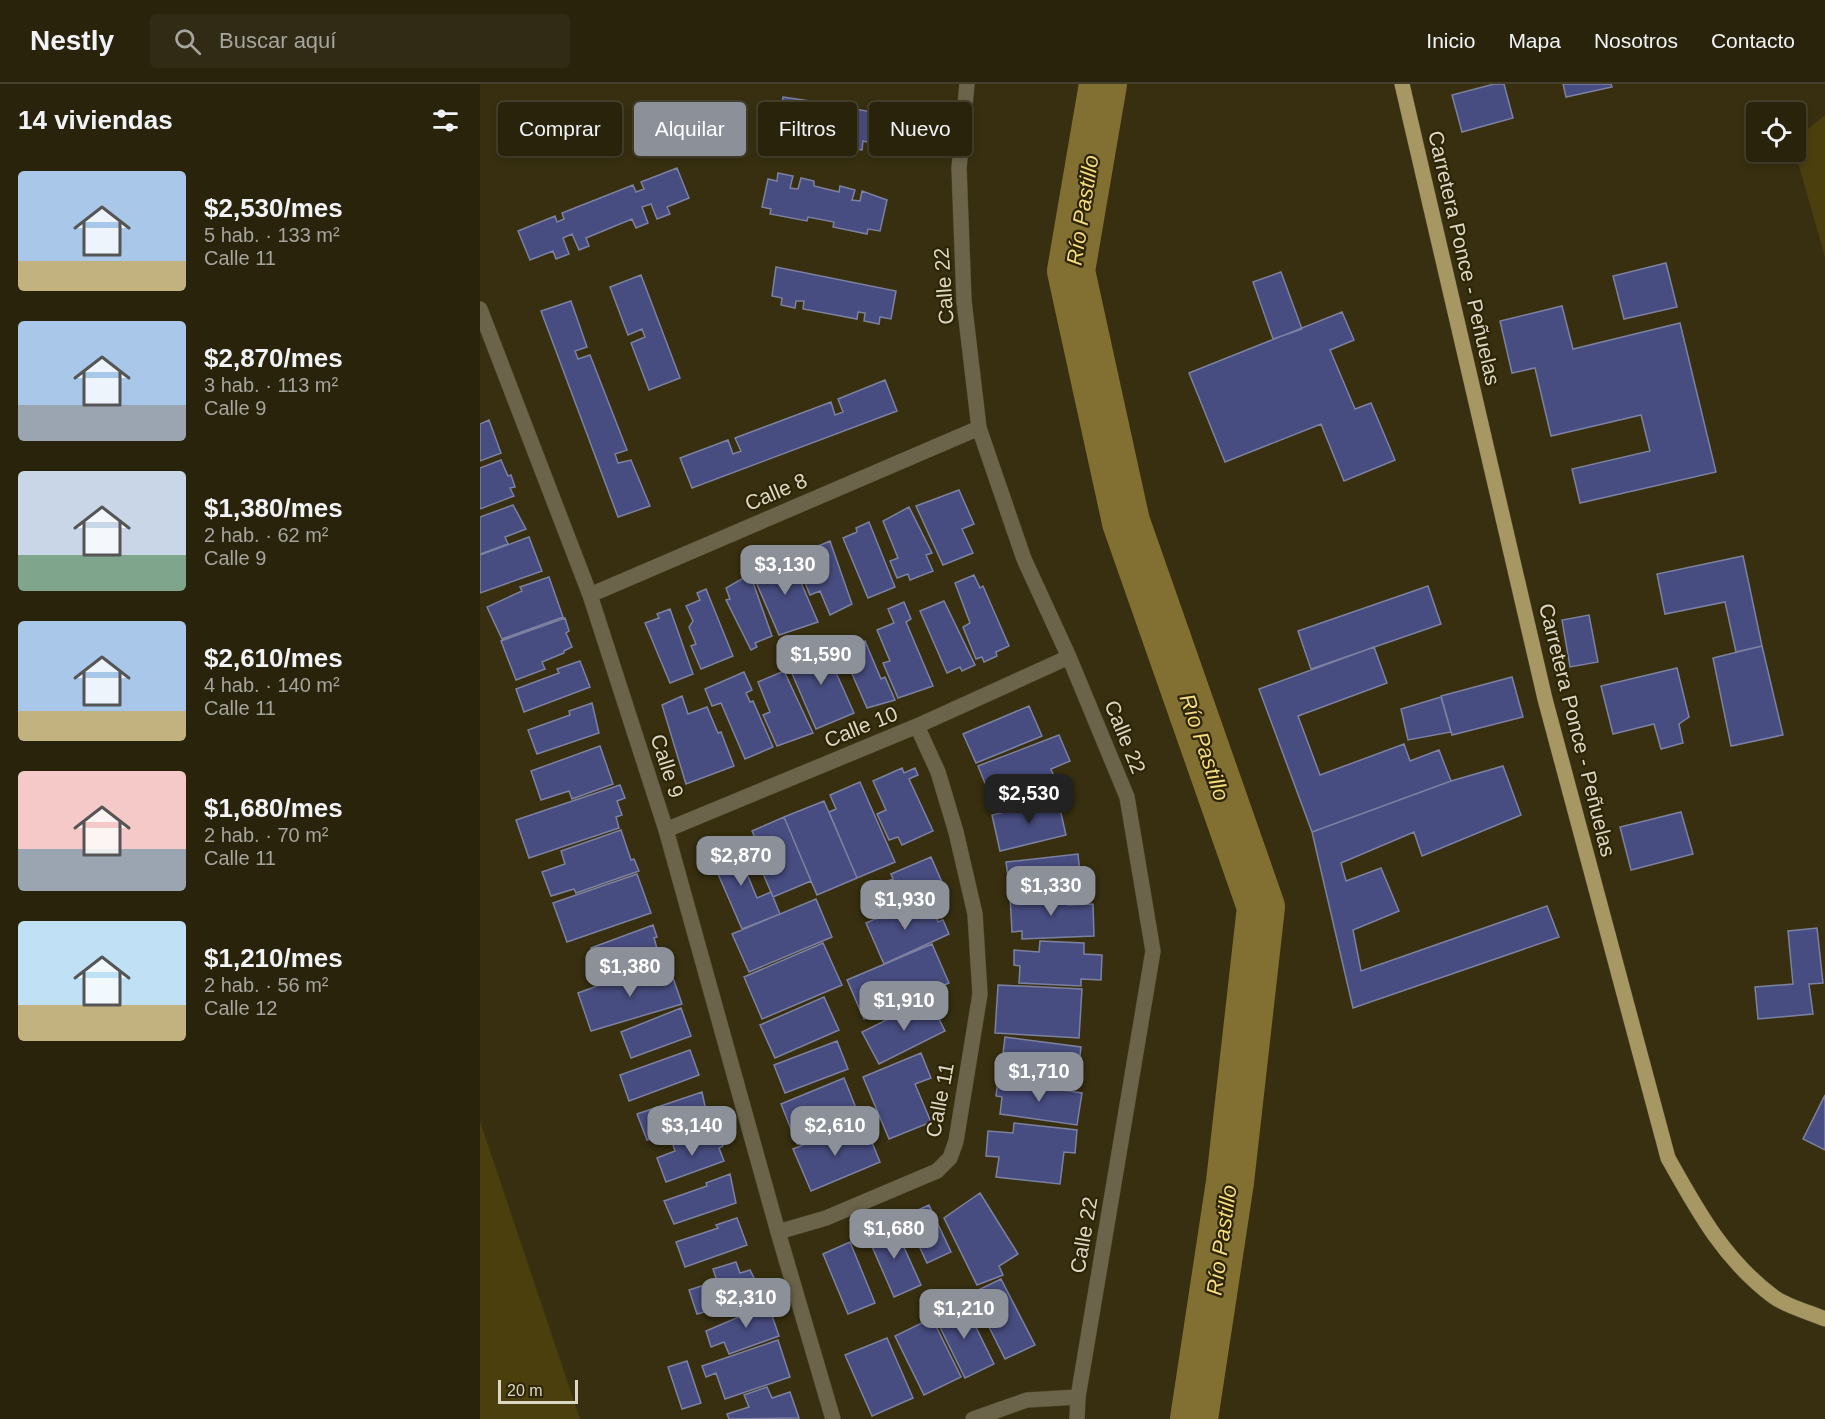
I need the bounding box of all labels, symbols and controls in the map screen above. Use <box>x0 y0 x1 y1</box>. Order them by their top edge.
search box <box>150 14 570 68</box>
text: Nestly <box>30 25 114 56</box>
icon: search <box>171 25 204 58</box>
text: Buscar aquí <box>219 28 336 53</box>
text: Inicio <box>1426 29 1475 52</box>
text: Mapa <box>1508 29 1561 52</box>
text: Nosotros <box>1594 29 1678 52</box>
text: Contacto <box>1711 29 1795 52</box>
chip: Comprar <box>498 102 622 156</box>
chip: Alquilar <box>634 102 746 156</box>
chip: Filtros <box>758 102 857 156</box>
chip: Nuevo <box>869 102 972 156</box>
map controls <box>1746 102 1806 162</box>
button: locate <box>1746 102 1806 162</box>
icon: filters <box>429 104 462 137</box>
text: 14 viviendas <box>18 105 173 135</box>
street label: Carretera Ponce - Peñuelas <box>1424 128 1505 387</box>
water label: Río Pastillo <box>1061 153 1104 267</box>
text: $2,530/mes <box>204 193 343 223</box>
icon: home <box>66 195 138 267</box>
text: 5 hab. · 133 m² <box>204 224 340 246</box>
text: Calle 11 <box>204 247 276 269</box>
street label: Calle 22 <box>929 247 958 325</box>
text: $2,870/mes <box>204 343 343 373</box>
icon: home <box>66 345 138 417</box>
text: 3 hab. · 113 m² <box>204 374 338 396</box>
text: Calle 9 <box>204 397 266 419</box>
street label: Calle 8 <box>741 468 810 515</box>
text: $1,380/mes <box>204 493 343 523</box>
icon: home <box>66 495 138 567</box>
text: 2 hab. · 62 m² <box>204 524 329 546</box>
pin: $3,130 <box>736 545 834 596</box>
text: Calle 9 <box>204 547 266 569</box>
text: $3,130 <box>754 553 816 575</box>
street label: Carretera Ponce - Peñuelas <box>1535 601 1620 859</box>
pin: $1,590 <box>772 635 870 686</box>
text: $2,610/mes <box>204 643 343 673</box>
text: $1,590 <box>790 643 852 665</box>
icon: home <box>66 645 138 717</box>
text: 4 hab. · 140 m² <box>204 674 340 696</box>
water label: Río Pastillo <box>1175 690 1234 804</box>
text: Calle 11 <box>204 697 276 719</box>
street label: Calle 22 <box>1100 697 1151 777</box>
street label: Calle 10 <box>821 701 901 752</box>
street label: Calle 9 <box>646 731 689 800</box>
pin: $2,530 <box>980 774 1078 825</box>
text: $2,530 <box>998 782 1060 804</box>
text: $1,680/mes <box>204 793 343 823</box>
icon: home <box>66 795 138 867</box>
text: 2 hab. · 70 m² <box>204 824 329 846</box>
pin: $2,870 <box>692 836 790 887</box>
text: $2,870 <box>710 844 772 866</box>
text: Calle 11 <box>204 847 276 869</box>
pin: $1,330 <box>1002 866 1100 917</box>
text: $1,330 <box>1020 874 1082 896</box>
pin: $1,930 <box>856 880 954 931</box>
text: $1,930 <box>874 888 936 910</box>
text: $1,210/mes <box>204 943 343 973</box>
icon: home <box>66 945 138 1017</box>
pin: $1,380 <box>581 947 679 998</box>
text: $1,380 <box>599 955 661 977</box>
text: 2 hab. · 56 m² <box>204 974 329 996</box>
pin: $1,910 <box>855 981 953 1032</box>
text: $1,910 <box>873 989 935 1011</box>
text: Calle 12 <box>204 997 277 1019</box>
pin: $1,710 <box>990 1052 1088 1103</box>
text: $1,710 <box>1008 1060 1070 1082</box>
street label: Calle 11 <box>921 1061 958 1139</box>
pin: $3,140 <box>643 1106 741 1157</box>
pin: $2,610 <box>786 1106 884 1157</box>
text: $3,140 <box>661 1114 723 1136</box>
text: $2,610 <box>804 1114 866 1136</box>
water label: Río Pastillo <box>1201 1183 1242 1297</box>
street label: Calle 22 <box>1065 1195 1102 1275</box>
pin: $1,680 <box>845 1209 943 1260</box>
text: $1,680 <box>863 1217 925 1239</box>
pin: $2,310 <box>697 1278 795 1329</box>
text: $2,310 <box>715 1286 777 1308</box>
pin: $1,210 <box>915 1289 1013 1340</box>
text: $1,210 <box>933 1297 995 1319</box>
scale bar <box>498 1377 578 1404</box>
text: 20 m <box>507 1382 543 1399</box>

